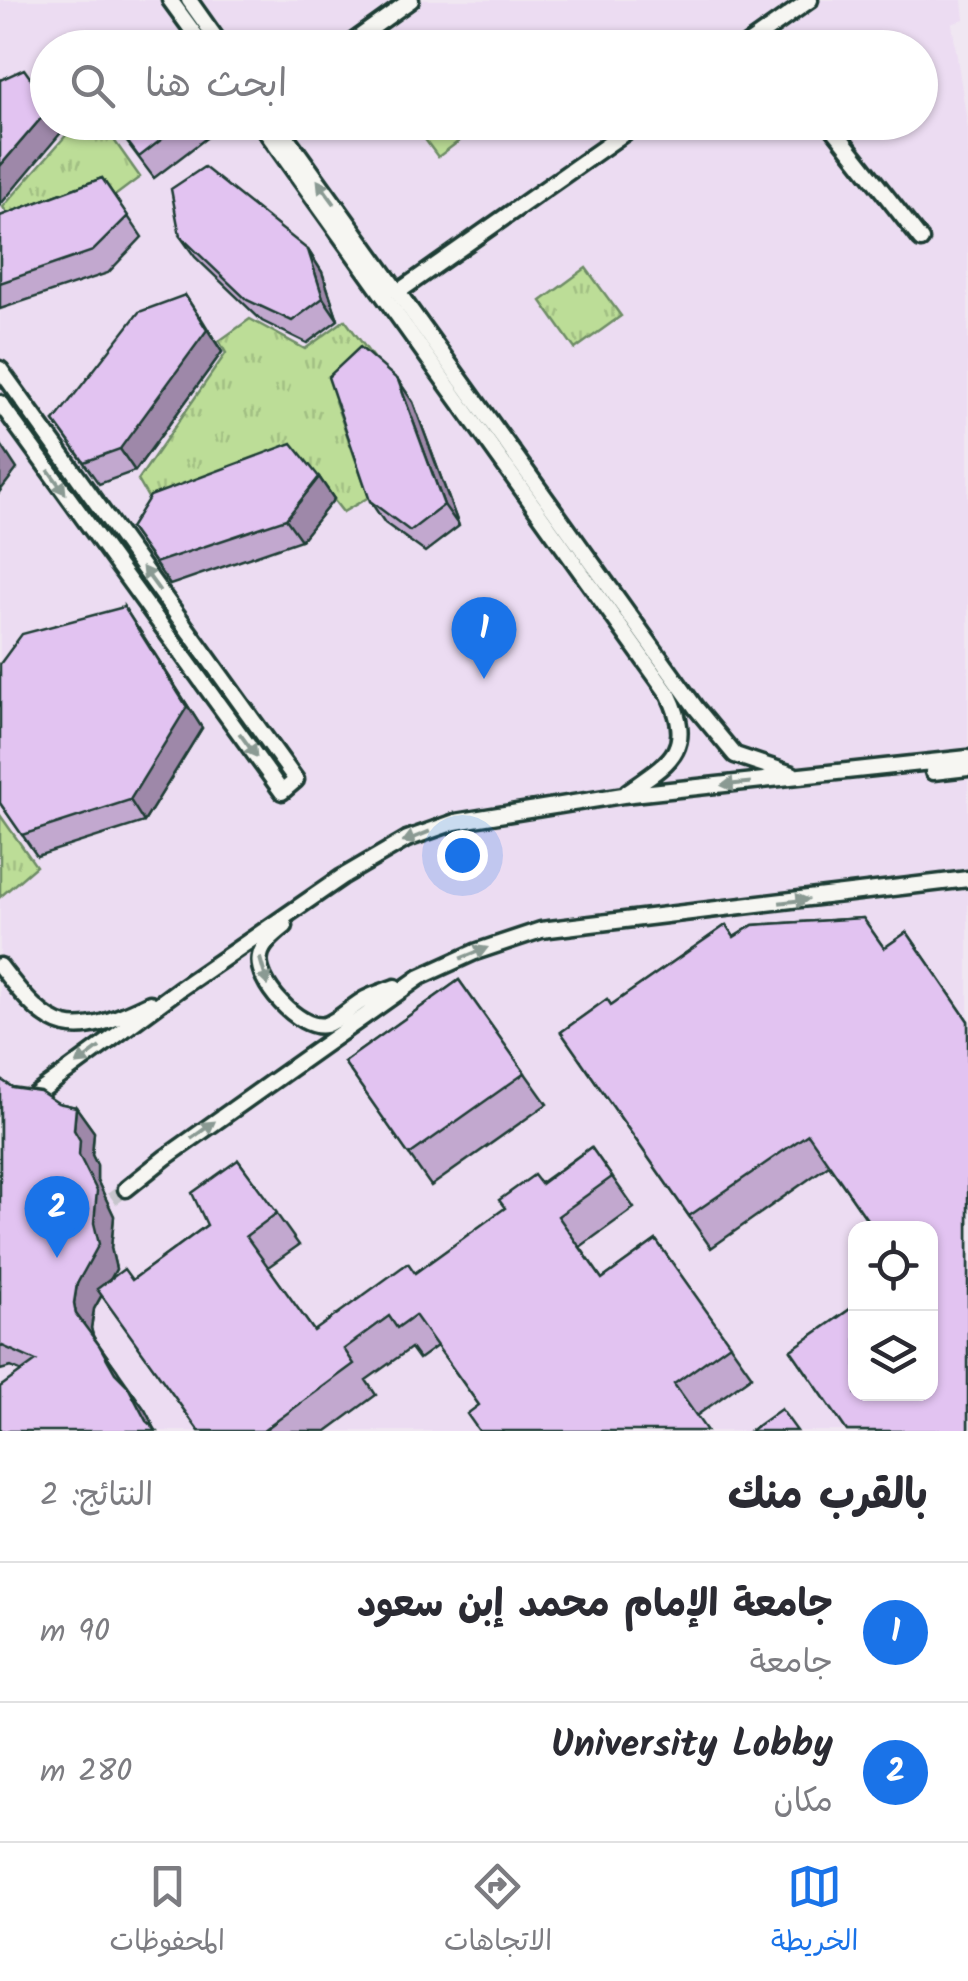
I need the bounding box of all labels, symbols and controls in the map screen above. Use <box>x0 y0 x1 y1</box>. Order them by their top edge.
search box <box>30 30 938 140</box>
text: ابحث هنا <box>145 56 287 116</box>
icon: search <box>65 58 120 113</box>
one-way arrow <box>317 178 336 205</box>
one-way arrow <box>47 469 66 495</box>
one-way arrow <box>142 565 161 592</box>
pin: 1 <box>452 596 516 679</box>
one-way arrow <box>238 732 257 758</box>
one-way arrow <box>719 776 751 792</box>
one-way arrow <box>401 830 431 846</box>
your location <box>437 830 488 881</box>
one-way arrow <box>778 892 810 908</box>
one-way arrow <box>459 945 489 961</box>
one-way arrow <box>257 957 273 988</box>
one-way arrow <box>75 1046 101 1066</box>
one-way arrow <box>190 1121 216 1141</box>
pin: 2 <box>24 1176 90 1258</box>
map controls <box>848 1221 938 1401</box>
button: locate <box>848 1221 938 1311</box>
button: layers <box>848 1311 938 1401</box>
text: بالقرب منك <box>728 1463 928 1530</box>
text: النتائج: 2 <box>40 1471 153 1522</box>
text: جامعة الإمام محمد إبن سعود <box>357 1576 833 1636</box>
text: 90 m <box>40 1607 110 1658</box>
text: 1 <box>891 1607 900 1658</box>
text: جامعة <box>750 1638 833 1689</box>
text: University Lobby <box>551 1716 833 1776</box>
text: 280 m <box>40 1747 132 1798</box>
text: 2 <box>886 1747 905 1798</box>
text: مكان <box>774 1777 833 1828</box>
tab: المحفوظات <box>110 1859 225 1965</box>
tab: الاتجاهات <box>444 1859 552 1965</box>
tab: الخريطة <box>771 1859 858 1965</box>

